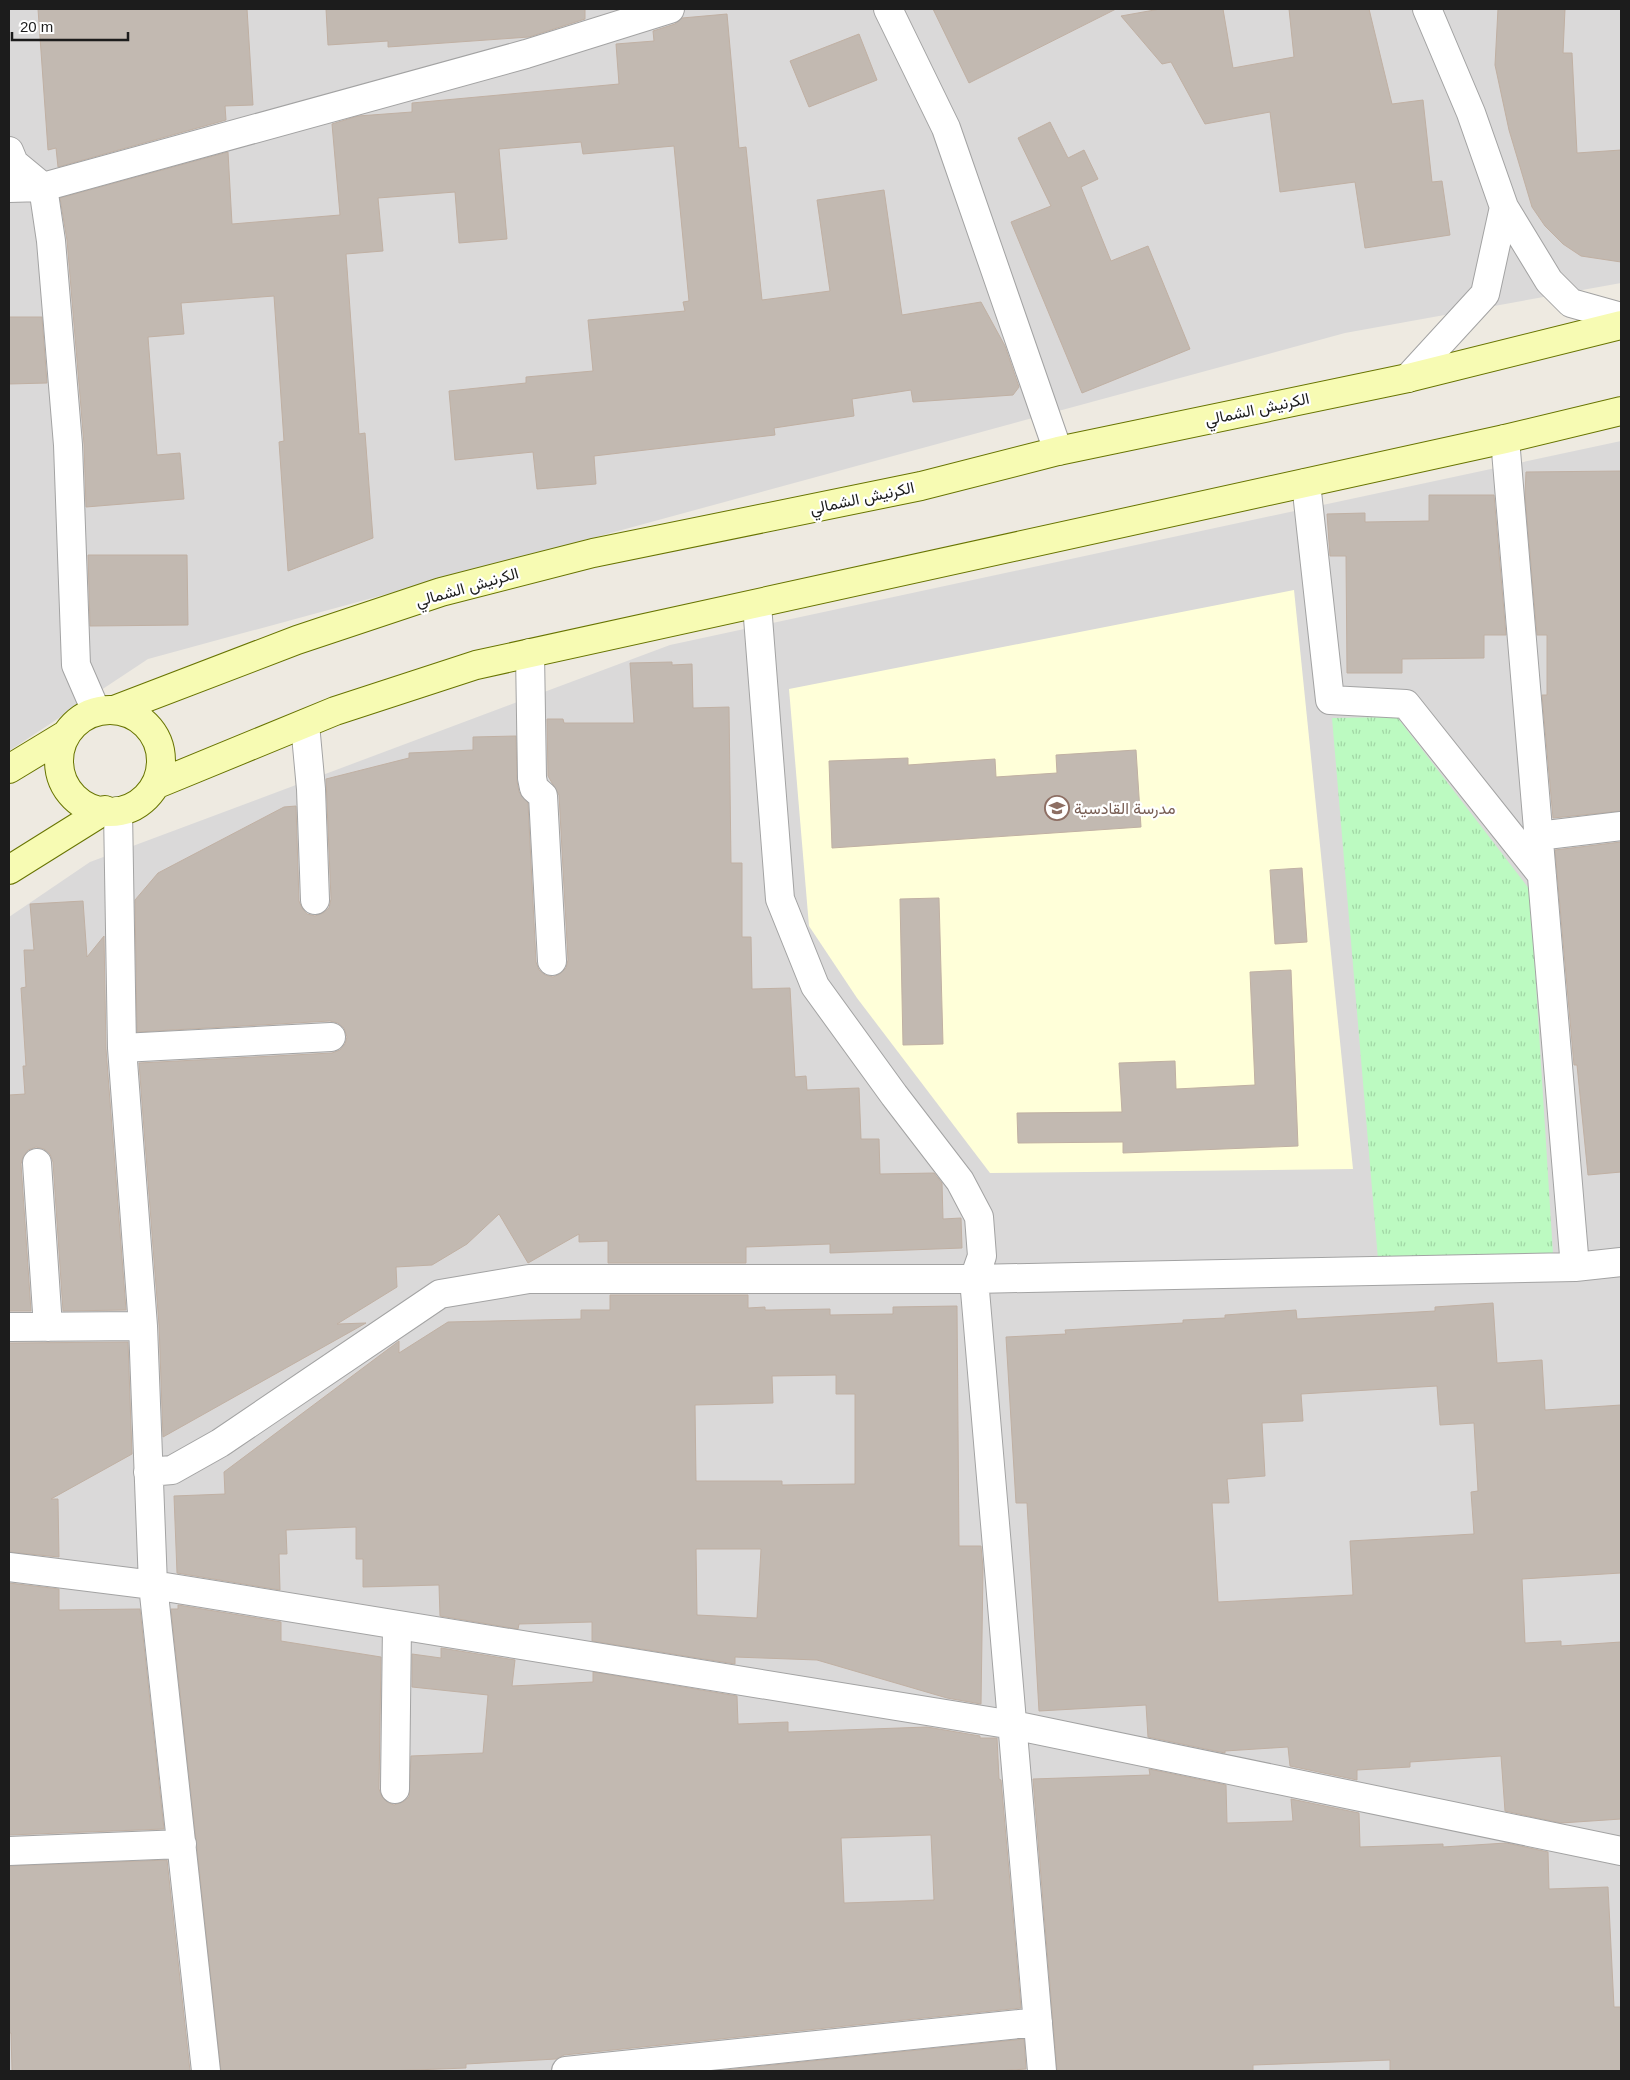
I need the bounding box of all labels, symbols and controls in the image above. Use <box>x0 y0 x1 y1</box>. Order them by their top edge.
scale bar <box>12 10 129 42</box>
text: 20 m <box>20 18 53 35</box>
street label: الكرنيش الشمالي <box>1203 390 1312 433</box>
street label: الكرنيش الشمالي <box>808 479 917 522</box>
street label: الكرنيش الشمالي <box>414 564 522 615</box>
school or university icon: مدرسة القادسية <box>1044 795 1070 821</box>
place label: مدرسة القادسية <box>1074 800 1175 819</box>

